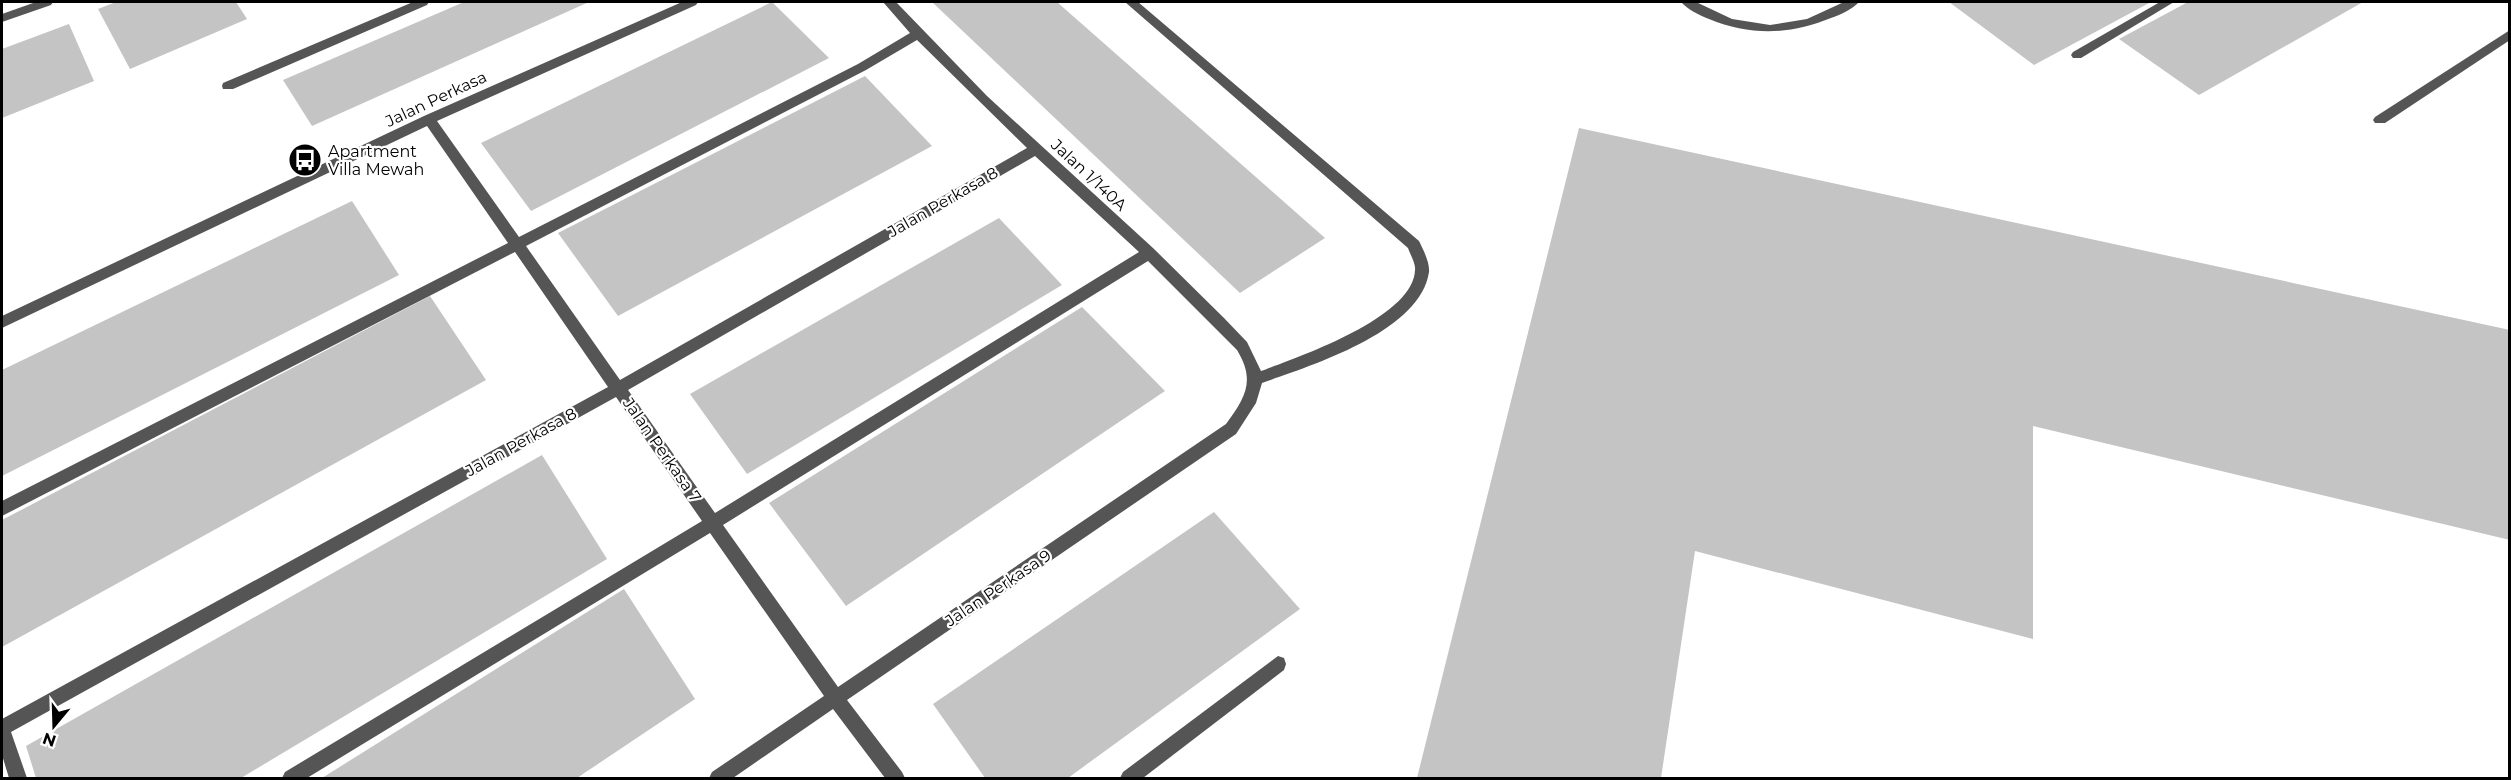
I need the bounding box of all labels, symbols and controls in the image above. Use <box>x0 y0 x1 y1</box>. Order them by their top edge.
street label: Jalan Perkasa <box>381 67 490 131</box>
street label: Jalan 1/140A <box>1047 135 1131 215</box>
bus stop icon: Apartment Villa Mewah <box>287 142 323 178</box>
place label: Apartment Villa Mewah <box>328 142 424 179</box>
street label: Jalan Perkasa 8 <box>884 163 1001 242</box>
street label: Jalan Perkasa 7 <box>618 393 705 506</box>
street label: Jalan Perkasa 8 <box>461 404 580 481</box>
street label: Jalan Perkasa 9 <box>941 546 1054 631</box>
north arrow <box>24 696 84 756</box>
text: N <box>40 729 58 751</box>

